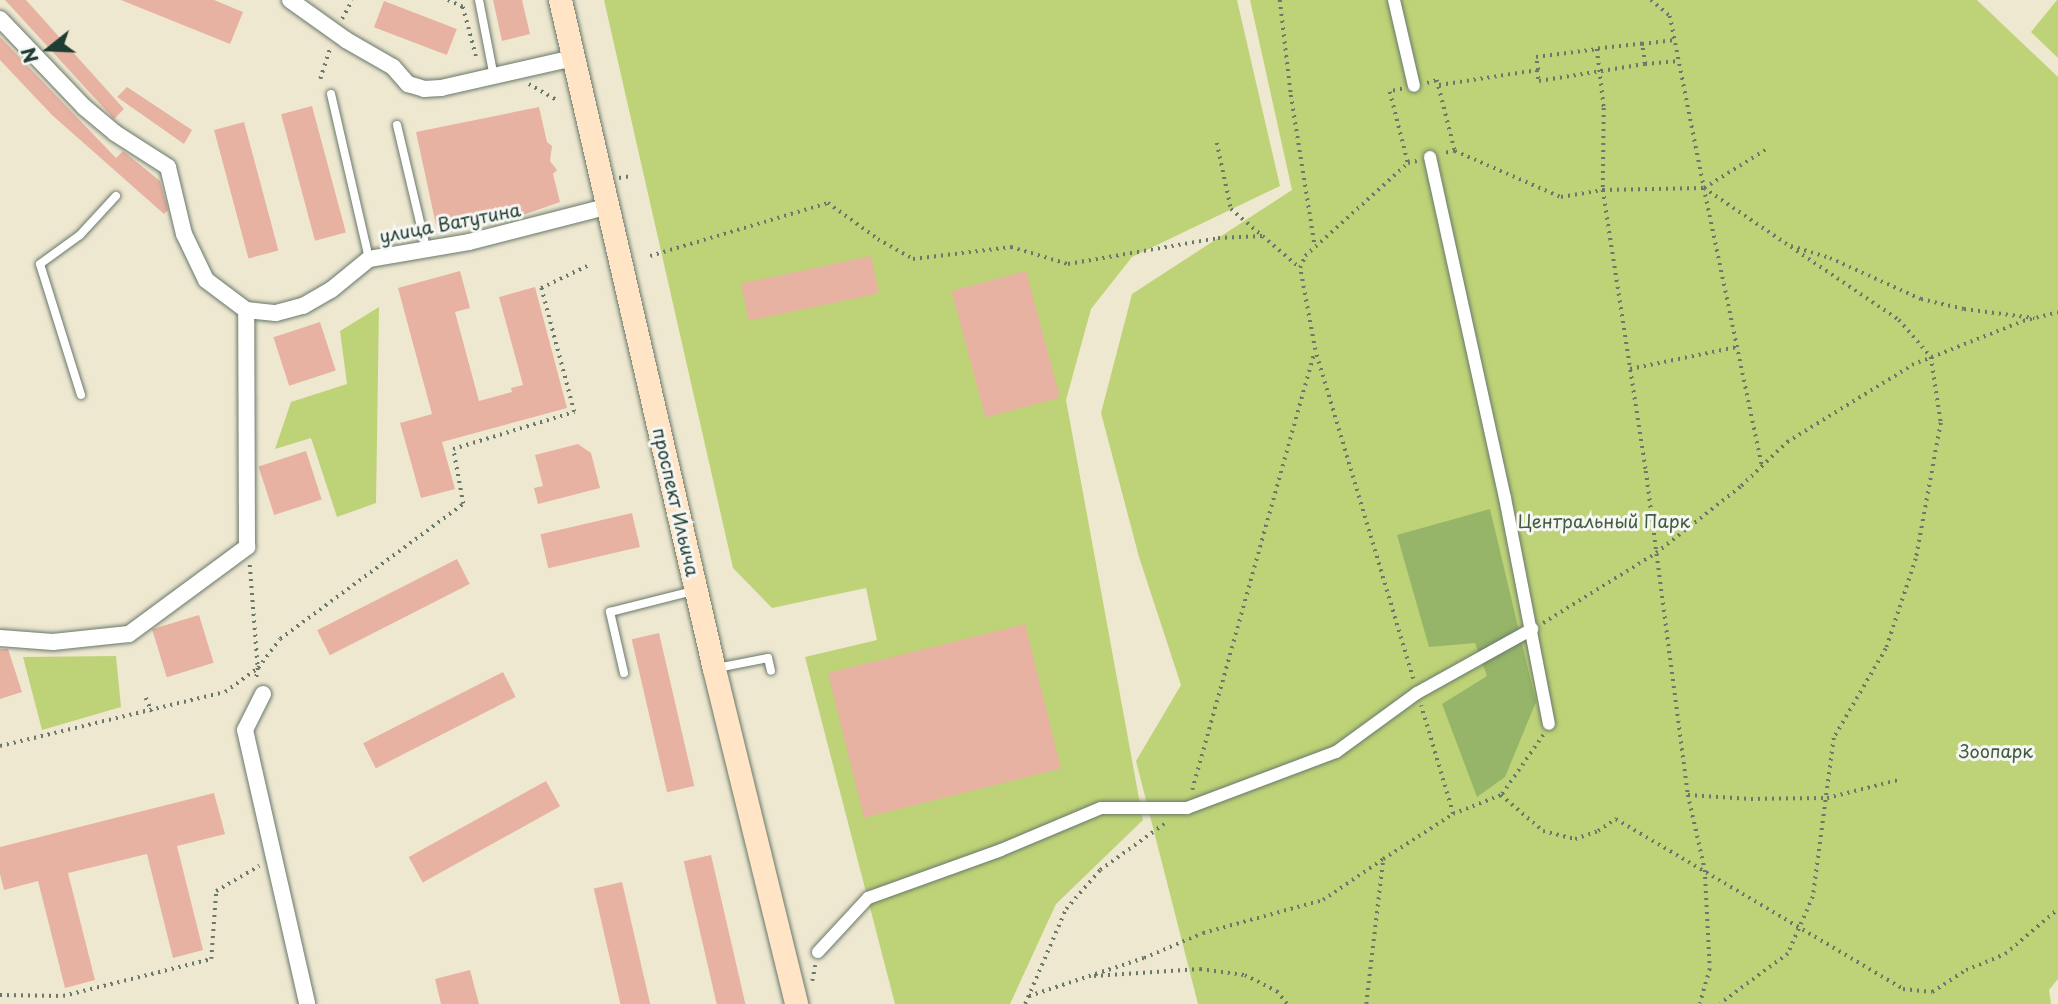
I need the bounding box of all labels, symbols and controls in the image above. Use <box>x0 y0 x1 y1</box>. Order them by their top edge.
north arrow <box>14 14 84 84</box>
text: N <box>13 44 45 67</box>
street label: улица Ватутина <box>377 199 523 247</box>
street label: проспект Ильича <box>648 425 704 579</box>
park label: Центральный Парк <box>1518 510 1690 532</box>
park label: Зоопарк <box>1959 740 2033 762</box>

